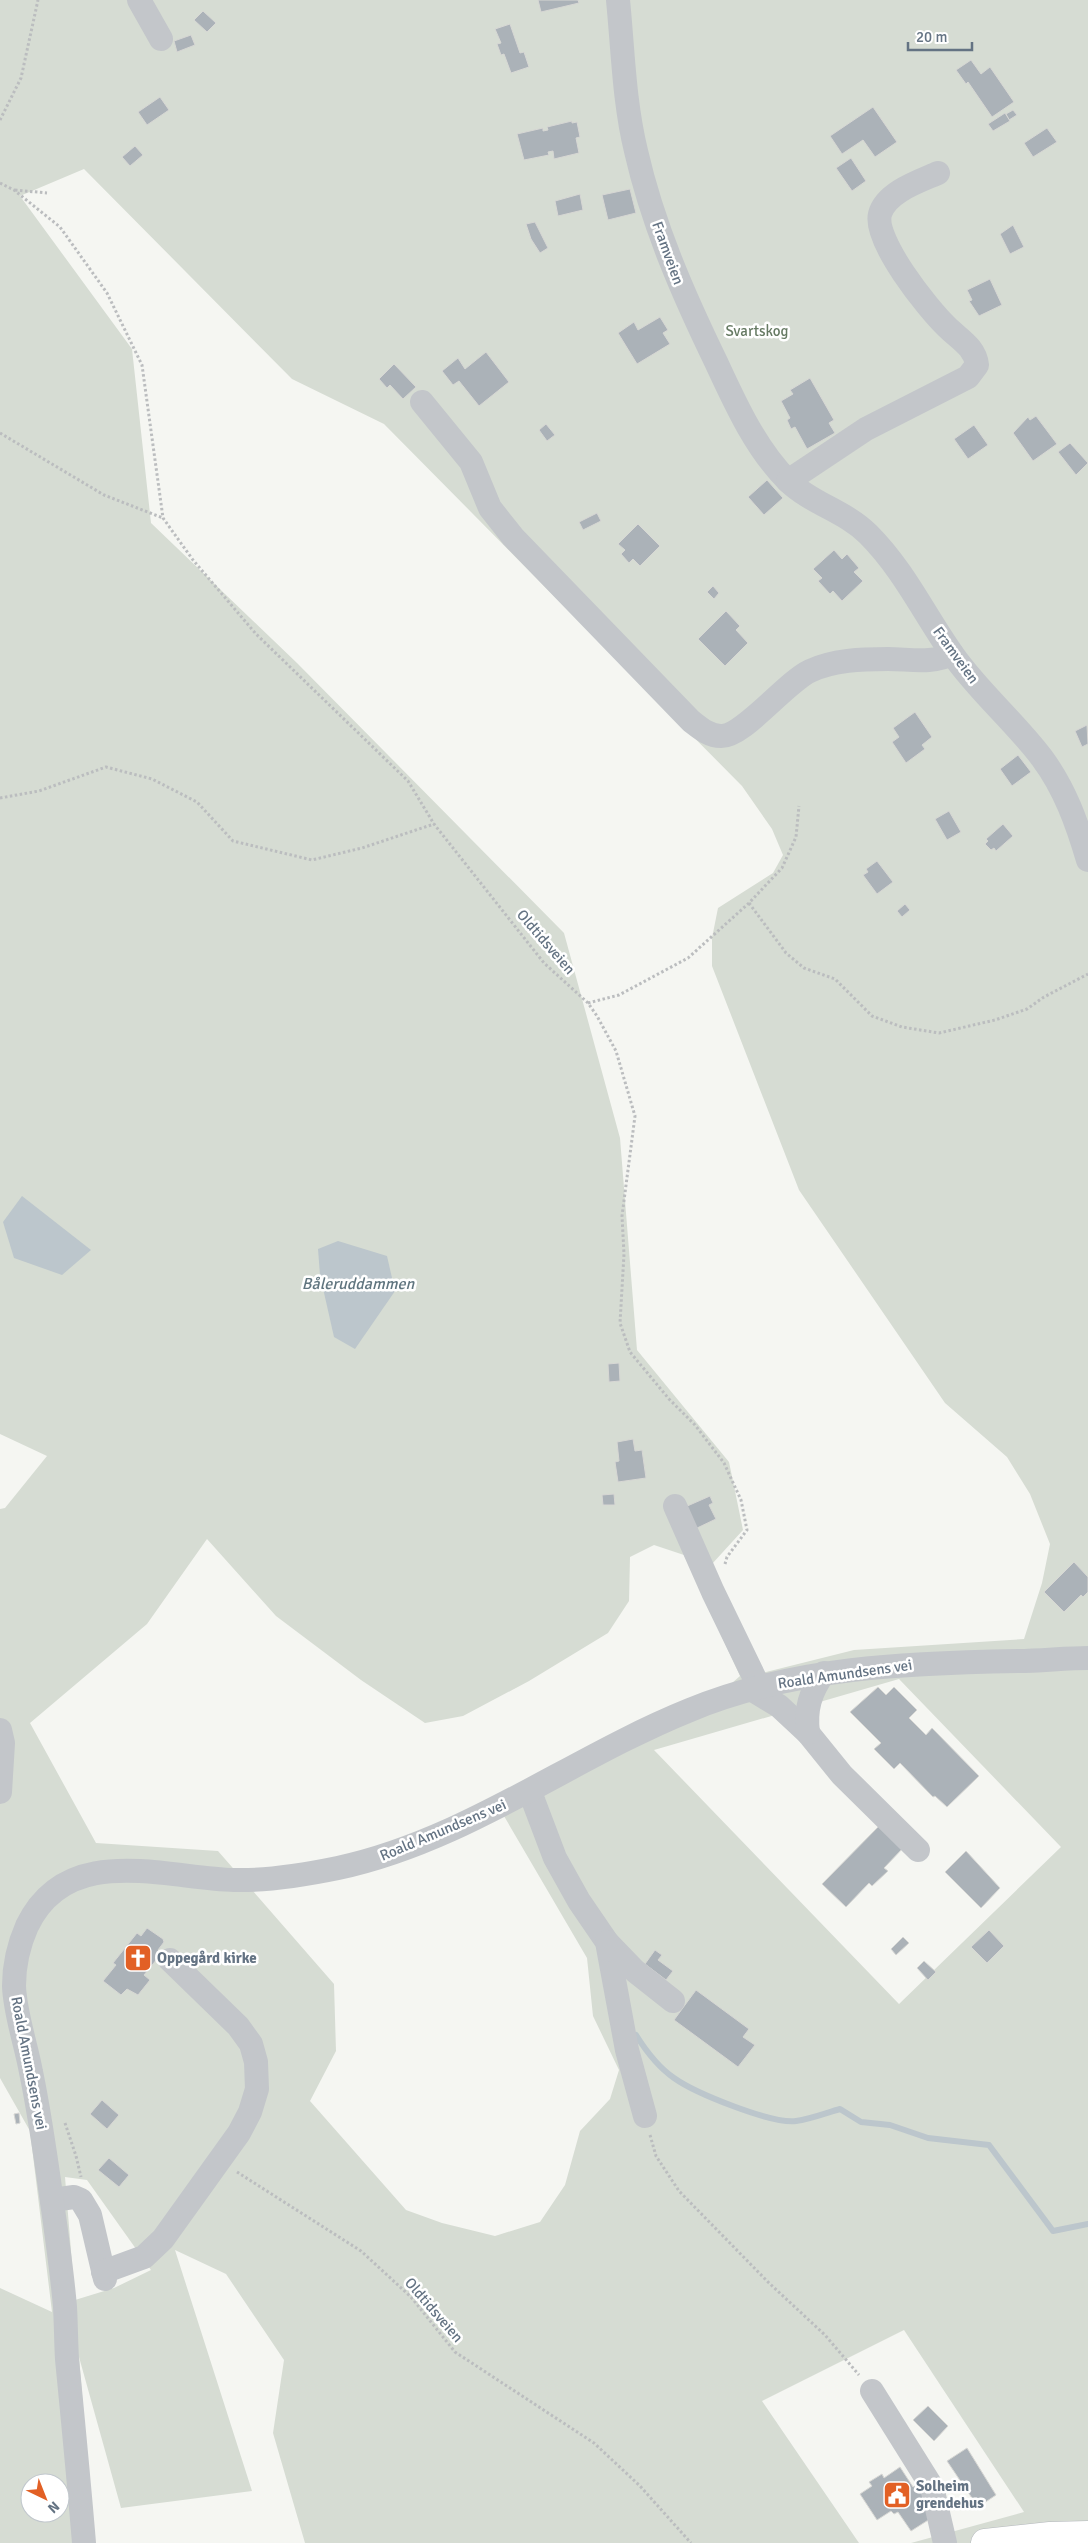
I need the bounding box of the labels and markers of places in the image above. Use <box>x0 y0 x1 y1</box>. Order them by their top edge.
church icon: Oppegård kirke <box>123 1943 153 1973</box>
place label: Oppegård kirke <box>157 1949 257 1967</box>
place label: Solheim grendehus <box>916 2477 984 2512</box>
public building icon: Solheim grendehus <box>882 2480 912 2510</box>

